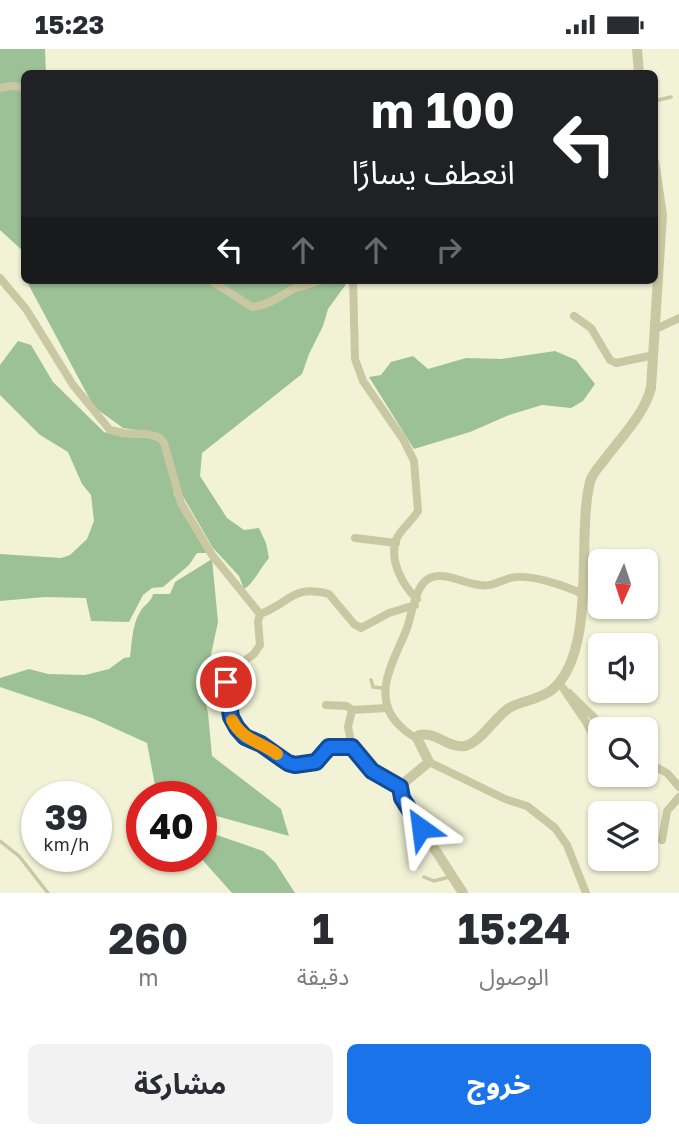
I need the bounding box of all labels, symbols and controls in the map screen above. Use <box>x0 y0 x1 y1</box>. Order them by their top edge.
text: 15:23 <box>35 9 104 40</box>
text: 100 m <box>371 80 515 139</box>
icon: left <box>539 98 630 189</box>
text: انعطف يسارًا <box>352 153 515 191</box>
icon: left <box>211 231 249 269</box>
icon: ahead <box>284 231 322 269</box>
icon: ahead <box>357 231 395 269</box>
icon: right <box>430 231 468 269</box>
north arrow <box>588 549 658 619</box>
map controls <box>588 549 658 871</box>
button: sound <box>588 633 658 703</box>
pin <box>196 652 256 712</box>
icon: arrive <box>207 663 245 701</box>
button: search <box>588 717 658 787</box>
speed limit sign: 40 <box>126 781 217 872</box>
position arrow <box>384 791 458 865</box>
text: 39 <box>45 796 88 838</box>
button: layers <box>588 801 658 871</box>
text: km/h <box>44 833 89 855</box>
text: 1 <box>312 903 334 953</box>
text: 15:24 <box>458 903 570 953</box>
text: 260 <box>109 913 188 963</box>
text: دقيقة <box>297 962 349 990</box>
text: الوصول <box>479 962 549 990</box>
text: m <box>138 963 159 991</box>
button: مشاركة <box>28 1044 333 1124</box>
button: خروج <box>347 1044 651 1124</box>

